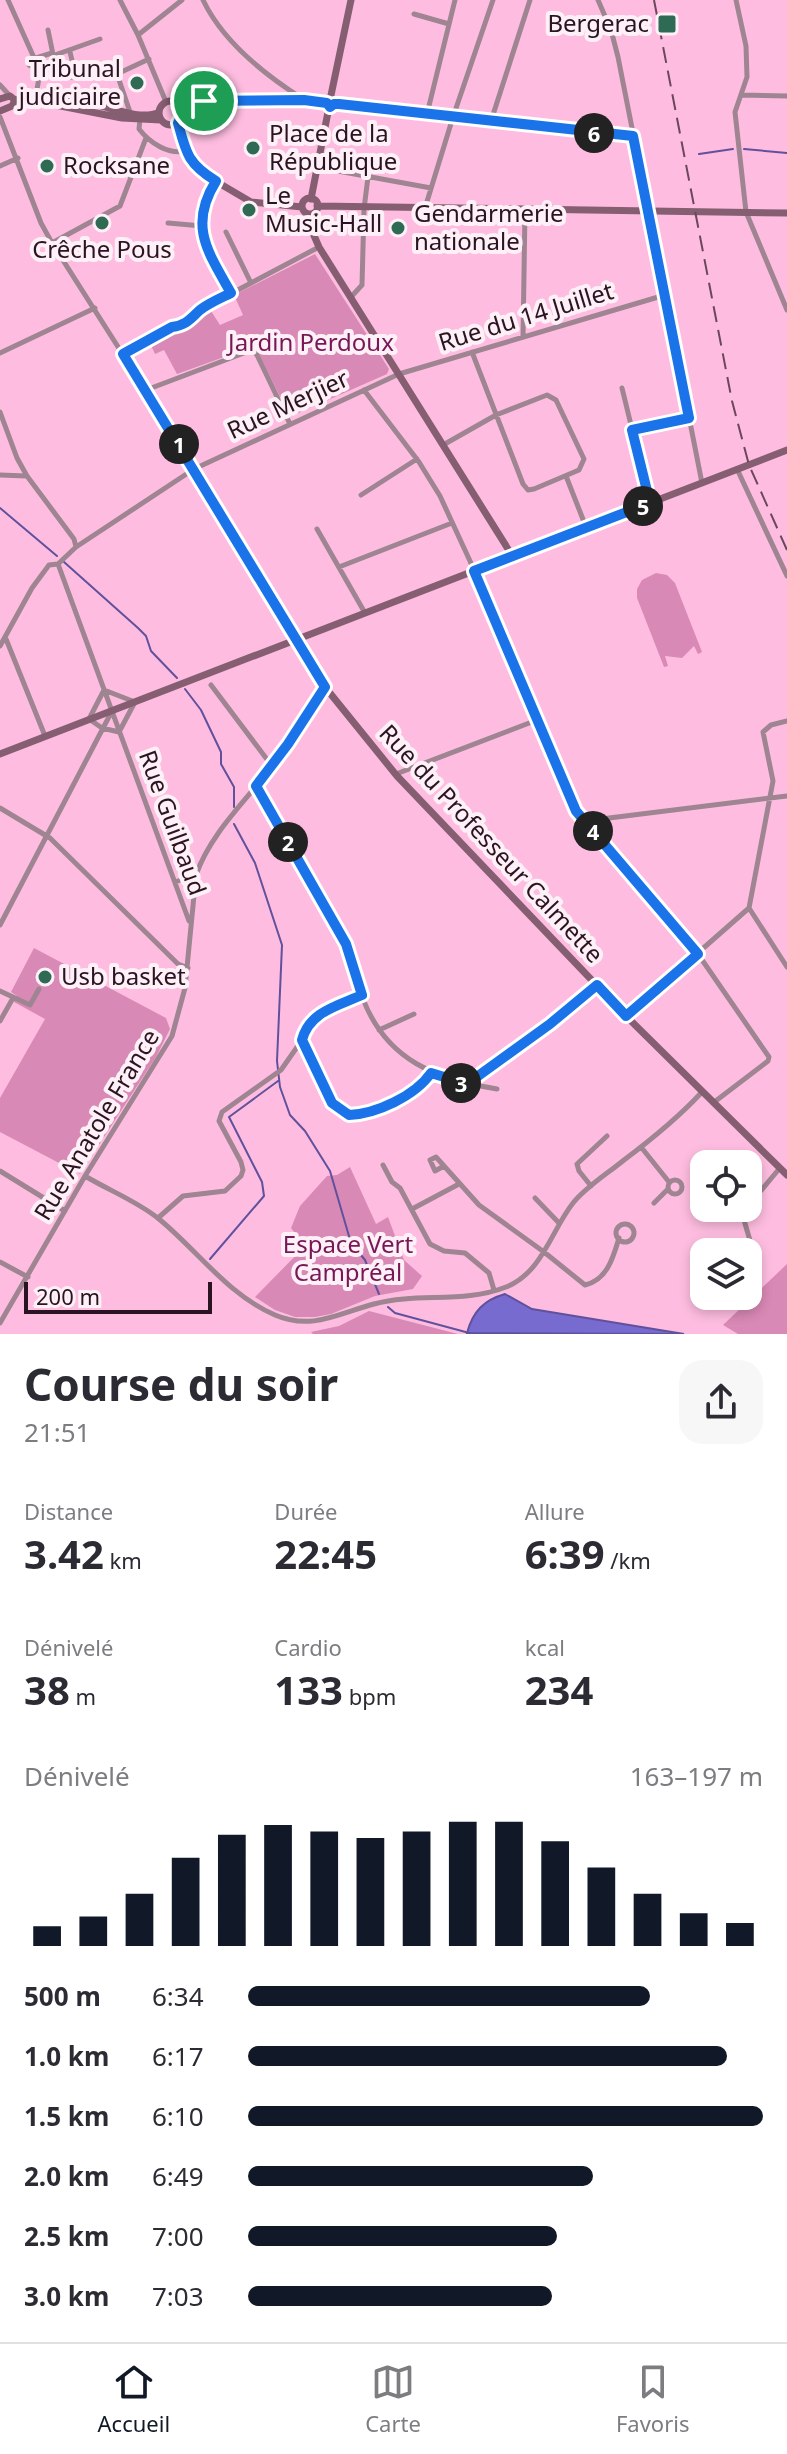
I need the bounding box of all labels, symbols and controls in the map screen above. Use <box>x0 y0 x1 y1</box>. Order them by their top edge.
place label: Bergerac <box>547 6 649 39</box>
marker: Bergerac <box>656 13 678 35</box>
place label: Tribunal judiciaire <box>17 51 121 112</box>
pin <box>170 67 238 135</box>
marker: Tribunal judiciaire <box>128 74 146 92</box>
icon: arrive <box>182 79 226 123</box>
pin: 6 <box>574 113 614 153</box>
place label: Place de la République <box>269 116 397 177</box>
text: 6 <box>588 118 600 148</box>
marker: Place de la République <box>244 139 262 157</box>
place label: Rocksane <box>63 148 170 181</box>
marker: Rocksane <box>38 157 56 175</box>
place label: Le Music-Hall <box>265 178 382 239</box>
place label: Gendarmerie nationale <box>414 196 564 257</box>
marker: Le Music-Hall <box>240 201 258 219</box>
marker: Crêche Pous <box>93 214 111 232</box>
marker: Gendarmerie nationale <box>389 219 407 237</box>
place label: Crêche Pous <box>32 232 172 265</box>
street label: Rue du 14 Juillet <box>434 273 617 358</box>
park label: Jardin Perdoux <box>226 325 394 358</box>
street label: Rue Merjier <box>221 361 354 446</box>
pin: 1 <box>159 424 199 464</box>
text: 1 <box>173 429 185 459</box>
pin: 5 <box>623 486 663 526</box>
text: 5 <box>637 491 649 521</box>
street label: Rue du Professeur Calmette <box>373 717 612 969</box>
street label: Rue Guilbaud <box>132 745 215 900</box>
pin: 4 <box>573 811 613 851</box>
text: 4 <box>587 816 599 846</box>
pin: 2 <box>268 822 308 862</box>
text: 2 <box>282 827 294 857</box>
place label: Usb basket <box>61 959 186 992</box>
marker: Usb basket <box>36 968 54 986</box>
street label: Rue Anatole France <box>26 1022 166 1226</box>
pin: 3 <box>441 1063 481 1103</box>
text: 3 <box>455 1068 467 1098</box>
map controls <box>690 1150 762 1310</box>
button: locate <box>690 1150 762 1222</box>
park label: Espace Vert Campréal <box>283 1227 414 1288</box>
button: layers <box>690 1238 762 1310</box>
scale bar <box>24 1278 212 1314</box>
text: 200 m <box>36 1281 100 1311</box>
text: Course du soir <box>24 1354 338 1414</box>
button: share <box>679 1360 763 1444</box>
text: 21:51 <box>24 1414 90 1450</box>
text: Distance <box>24 1496 113 1526</box>
text: Durée <box>274 1496 337 1526</box>
text: Allure <box>525 1496 585 1526</box>
text: 3.42 <box>24 1526 104 1581</box>
text: 22:45 <box>274 1526 377 1581</box>
text: 6:39 <box>525 1526 605 1581</box>
text: km <box>104 1545 142 1575</box>
text: /km <box>605 1545 651 1575</box>
text: Dénivelé <box>24 1632 113 1662</box>
text: Cardio <box>274 1632 342 1662</box>
text: kcal <box>525 1632 565 1662</box>
text: 38 <box>24 1662 70 1717</box>
text: 133 <box>274 1662 343 1717</box>
text: 234 <box>525 1662 593 1717</box>
text: m <box>70 1681 96 1711</box>
text: bpm <box>343 1681 396 1711</box>
text: Dénivelé <box>24 1758 130 1794</box>
text: 163–197 m <box>630 1758 763 1794</box>
text: 500 m <box>24 1978 101 2014</box>
text: 6:34 <box>152 1978 204 2014</box>
text: 1.0 km <box>24 2038 109 2074</box>
text: 6:17 <box>152 2038 204 2074</box>
text: 1.5 km <box>24 2098 109 2134</box>
text: 6:10 <box>152 2098 204 2134</box>
text: 2.0 km <box>24 2158 109 2194</box>
text: 6:49 <box>152 2158 204 2194</box>
text: 2.5 km <box>24 2218 109 2254</box>
text: 7:00 <box>152 2218 204 2254</box>
text: 3.0 km <box>24 2278 109 2314</box>
text: 7:03 <box>152 2278 204 2314</box>
tab: Accueil <box>98 2360 170 2438</box>
tab: Carte <box>365 2360 421 2438</box>
tab: Favoris <box>616 2360 689 2438</box>

